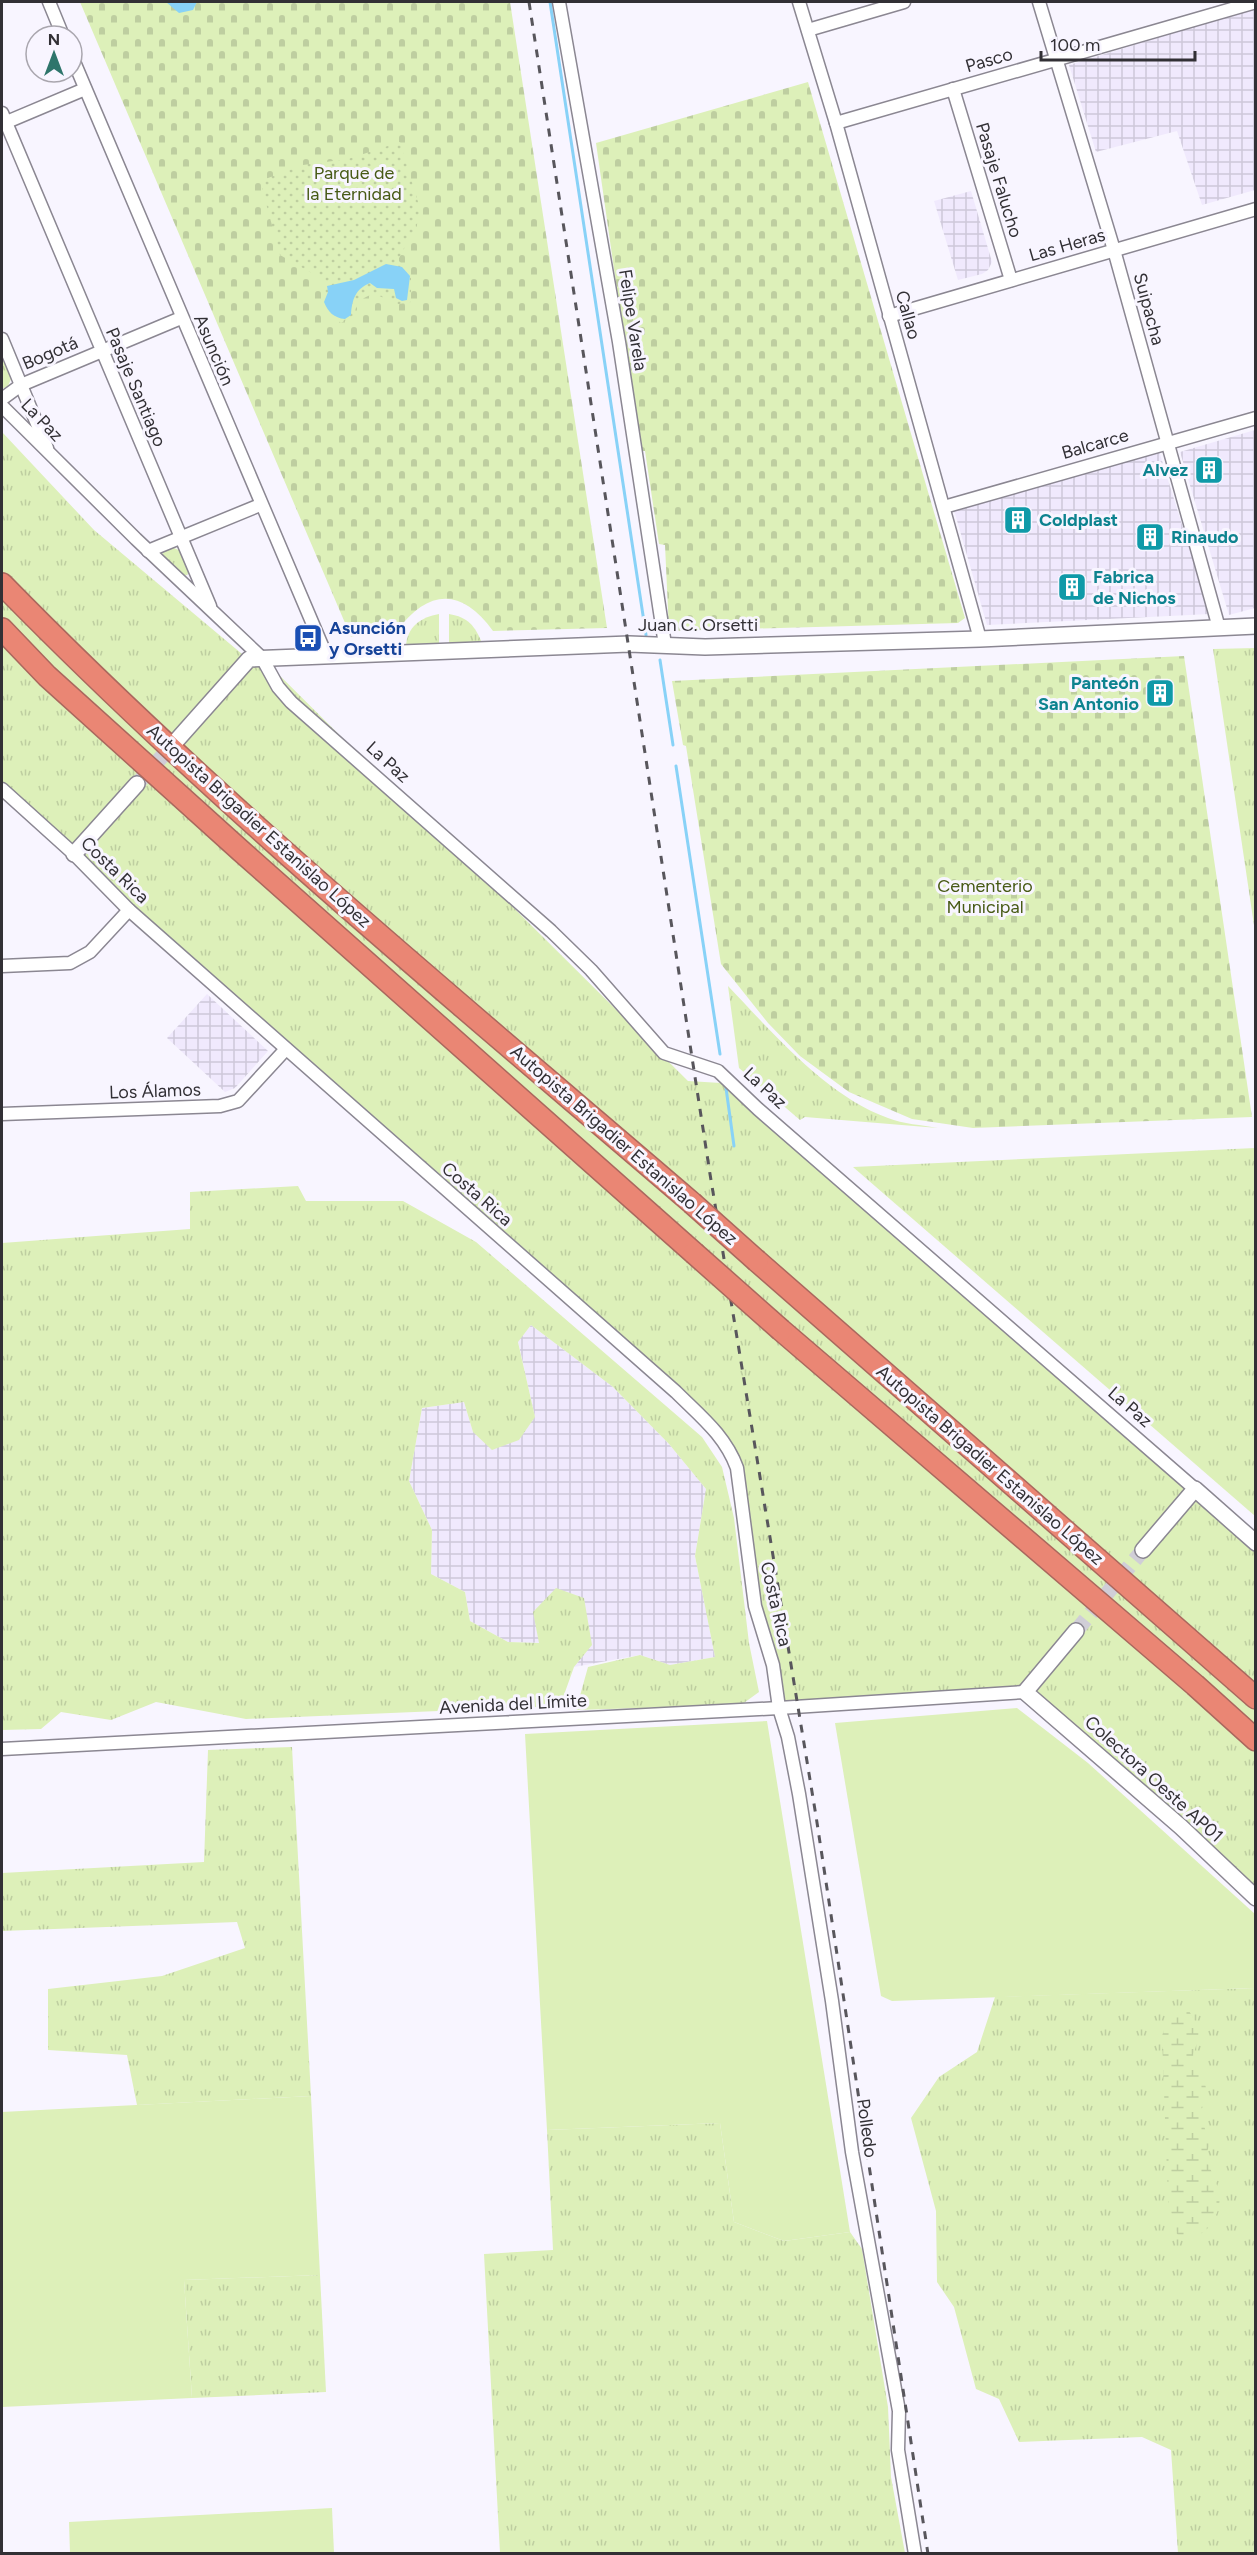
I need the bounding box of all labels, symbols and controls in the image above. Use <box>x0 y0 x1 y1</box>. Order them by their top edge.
north arrow <box>24 24 84 84</box>
scale bar <box>1041 24 1196 62</box>
text: N <box>48 30 60 49</box>
text: 100 m <box>1050 34 1100 56</box>
street label: Pasco <box>963 43 1015 77</box>
street label: Pasaje Falucho <box>971 120 1027 240</box>
park label: Parque de la Eternidad <box>306 162 402 205</box>
street label: Las Heras <box>1026 224 1108 266</box>
street label: Felipe Varela <box>614 268 652 372</box>
street label: Suipacha <box>1129 270 1169 348</box>
street label: Callao <box>891 288 925 342</box>
street label: Asunción <box>189 311 239 389</box>
street label: Pasaje Santiago <box>101 324 171 450</box>
street label: Bogotá <box>19 331 81 375</box>
street label: La Paz <box>16 394 68 446</box>
street label: Balcarce <box>1059 424 1131 464</box>
building icon: Alvez <box>1193 454 1225 486</box>
place label: Alvez <box>1142 459 1188 481</box>
building icon: Coldplast <box>1002 504 1034 536</box>
place label: Coldplast <box>1039 509 1118 531</box>
building icon: Rinaudo <box>1134 521 1166 553</box>
place label: Rinaudo <box>1171 526 1239 548</box>
place label: Fabrica de Nichos <box>1093 566 1176 609</box>
building icon: Fabrica de Nichos <box>1056 571 1088 603</box>
street label: Juan C. Orsetti <box>638 614 758 636</box>
place label: Asunción y Orsetti <box>329 617 406 660</box>
bus stop icon: Asunción y Orsetti <box>292 622 324 654</box>
place label: Panteón San Antonio <box>1038 672 1139 715</box>
building icon: Panteón San Antonio <box>1144 677 1176 709</box>
street label: Autopista Brigadier Estanislao López <box>142 720 376 933</box>
street label: La Paz <box>362 737 415 787</box>
street label: Costa Rica <box>76 832 154 908</box>
park label: Cementerio Municipal <box>937 875 1033 918</box>
street label: Autopista Brigadier Estanislao López <box>506 1040 742 1250</box>
street label: La Paz <box>739 1062 791 1114</box>
street label: Los Álamos <box>109 1078 201 1104</box>
street label: Costa Rica <box>437 1157 517 1231</box>
street label: Autopista Brigadier Estanislao López <box>872 1360 1108 1570</box>
street label: La Paz <box>1103 1382 1157 1432</box>
street label: Costa Rica <box>756 1559 796 1649</box>
street label: Avenida del Límite <box>439 1689 588 1719</box>
street label: Colectora Oeste AP01 <box>1080 1711 1228 1847</box>
street label: Polledo <box>852 2097 882 2159</box>

